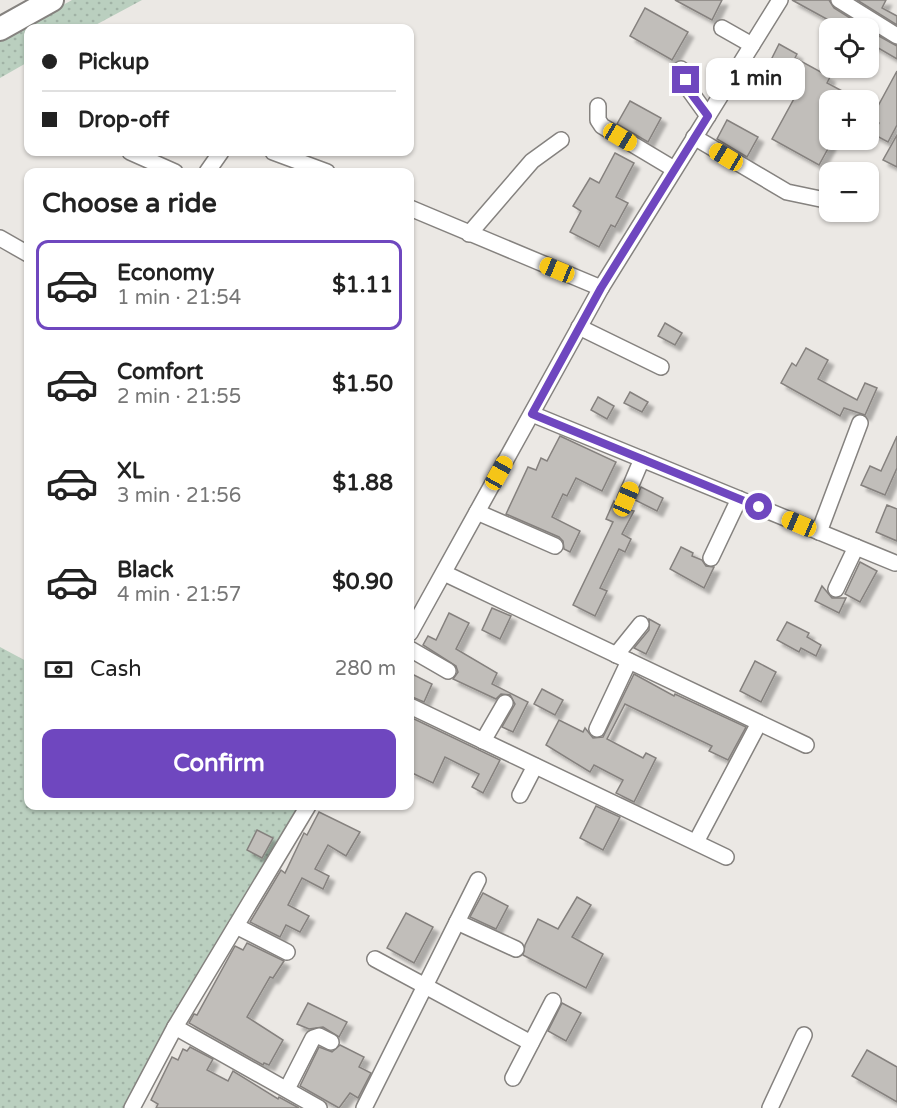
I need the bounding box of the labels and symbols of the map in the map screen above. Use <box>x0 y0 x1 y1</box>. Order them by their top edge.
callout: 1 min <box>707 59 806 101</box>
route end <box>672 66 699 93</box>
car <box>600 120 640 154</box>
car <box>706 140 746 174</box>
car <box>537 255 577 285</box>
car <box>482 453 516 493</box>
car <box>611 479 641 519</box>
route start <box>745 493 772 520</box>
car <box>779 509 819 539</box>

